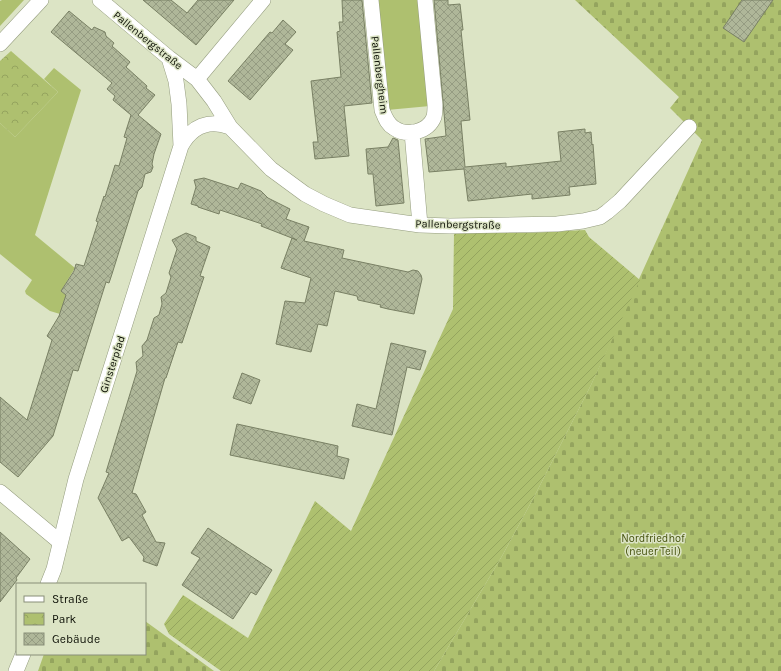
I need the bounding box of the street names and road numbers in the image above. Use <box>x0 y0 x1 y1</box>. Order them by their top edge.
street label: Pallenbergstraße <box>111 9 185 72</box>
street label: Pallenbergheim <box>368 35 391 115</box>
street label: Pallenbergstraße <box>415 217 501 232</box>
street label: Ginsterpfad <box>97 334 128 394</box>

